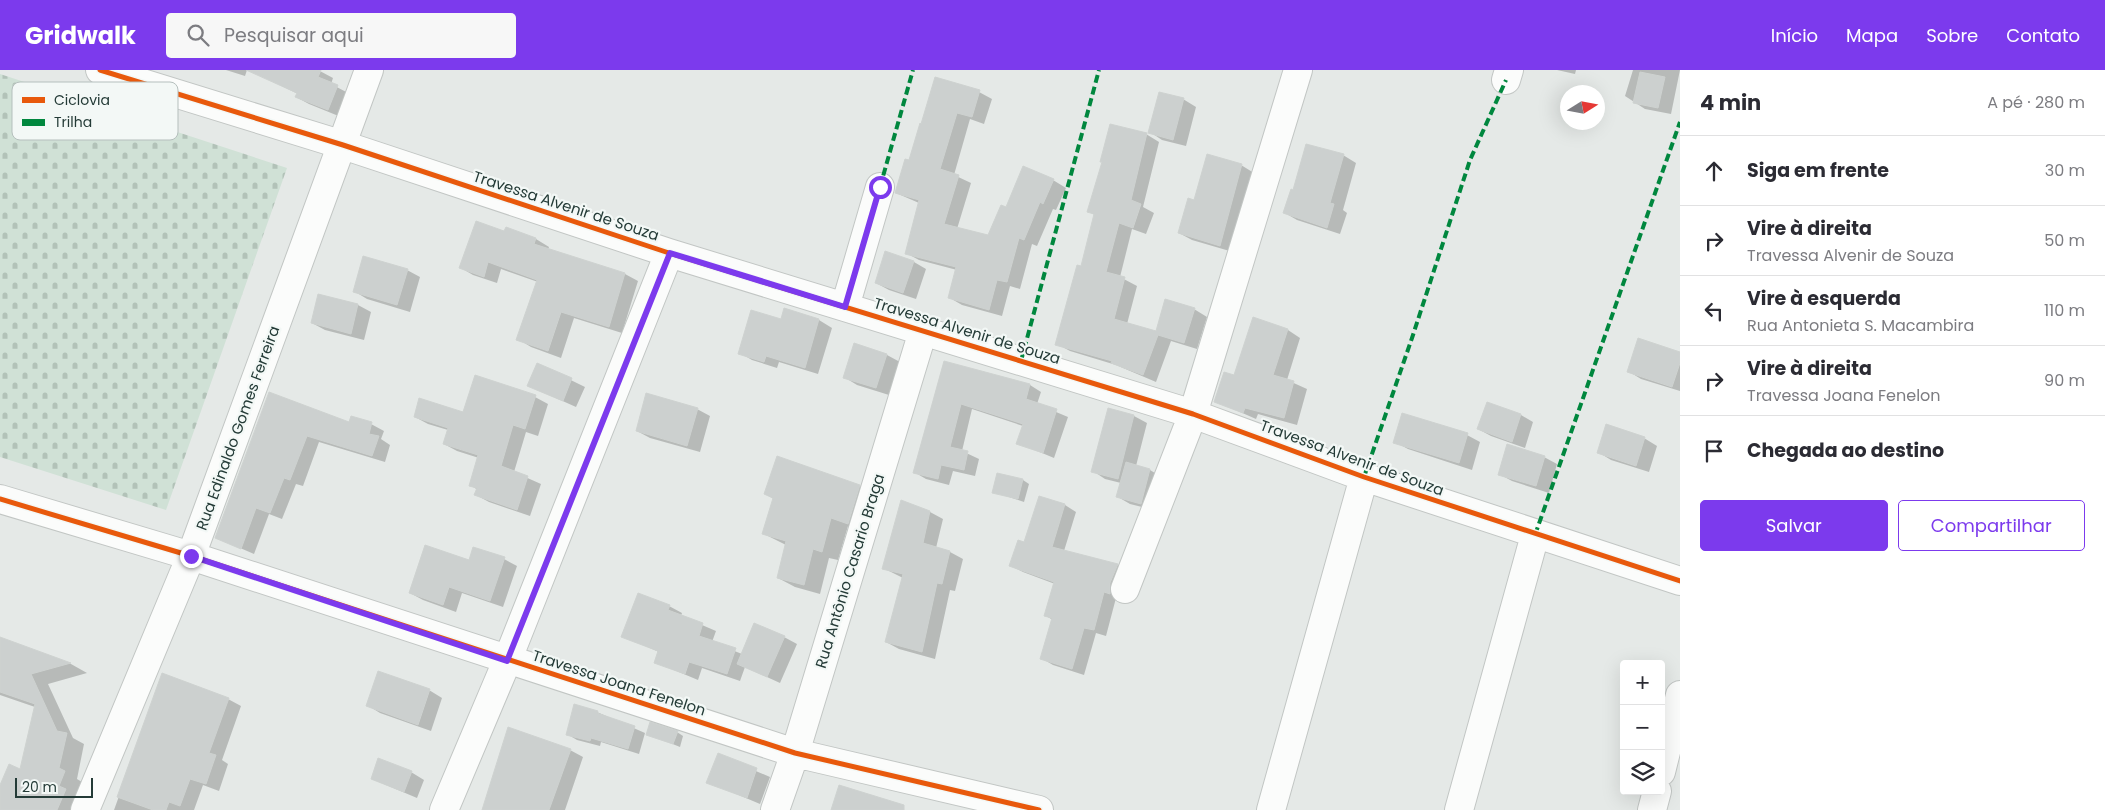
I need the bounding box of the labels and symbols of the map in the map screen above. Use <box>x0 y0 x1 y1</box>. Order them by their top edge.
legend <box>12 82 178 140</box>
north arrow <box>1560 85 1605 130</box>
text: Ciclovia <box>54 90 110 110</box>
text: Trilha <box>54 112 92 132</box>
street label: Travessa Alvenir de Souza <box>471 166 662 246</box>
route start <box>869 176 892 199</box>
street label: Travessa Alvenir de Souza <box>871 292 1063 369</box>
street label: Rua Edinaldo Gomes Ferreira <box>191 323 284 533</box>
street label: Travessa Alvenir de Souza <box>1257 414 1447 501</box>
street label: Rua Antônio Casario Braga <box>810 471 889 671</box>
route end <box>180 545 203 568</box>
street label: Travessa Joana Fenelon <box>530 644 709 721</box>
scale bar <box>15 775 92 798</box>

